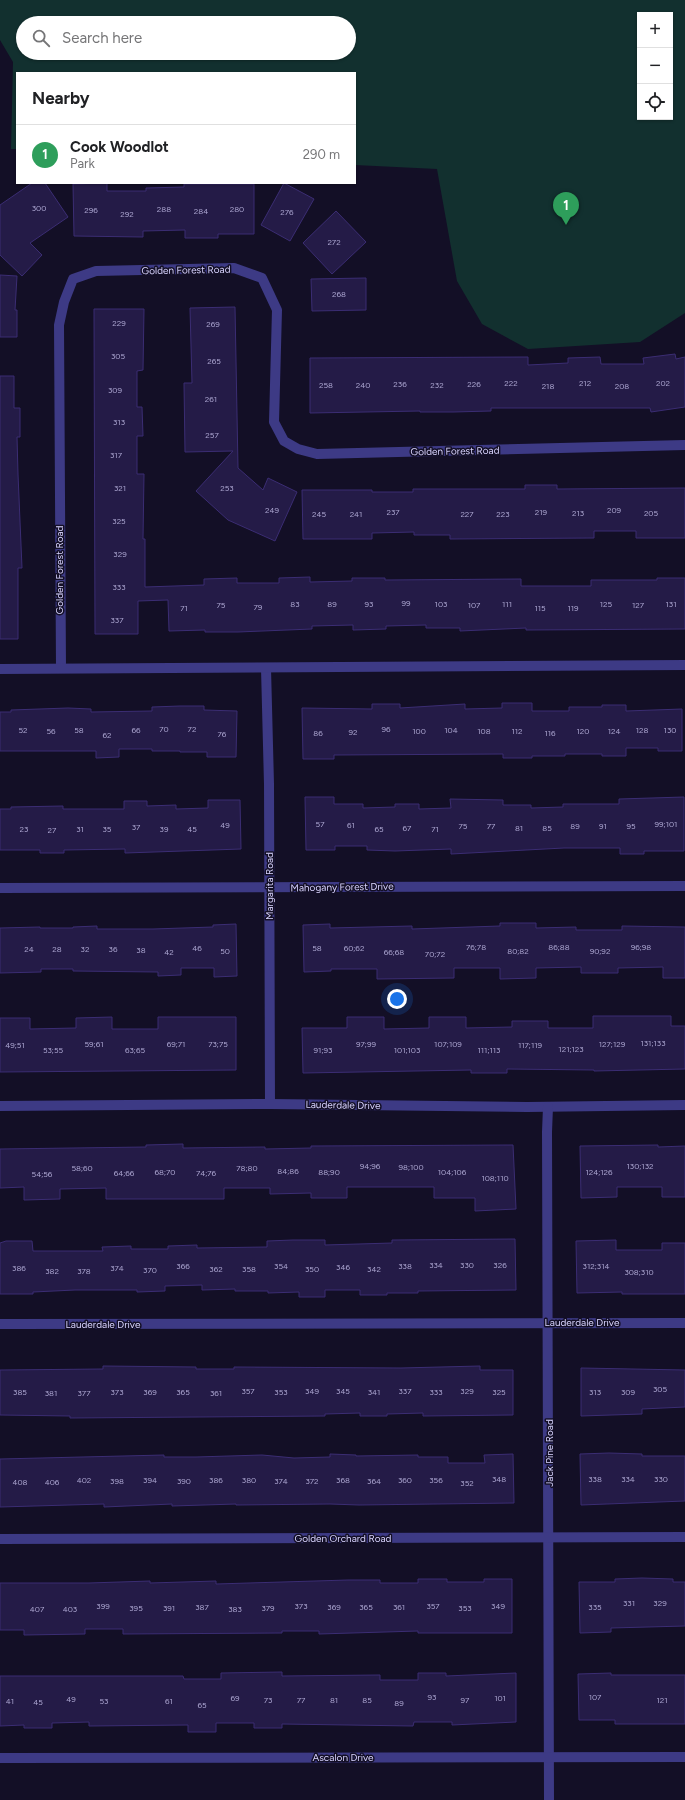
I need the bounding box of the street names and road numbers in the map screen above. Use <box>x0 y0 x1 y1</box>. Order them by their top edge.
street label: Golden Forest Road <box>141 263 231 277</box>
street label: Golden Forest Road <box>410 444 500 458</box>
street label: Golden Forest Road <box>53 525 66 614</box>
street label: Margarita Road <box>263 852 276 920</box>
street label: Mahogany Forest Drive <box>290 880 394 894</box>
street label: Lauderdale Drive <box>305 1098 381 1112</box>
street label: Lauderdale Drive <box>545 1316 620 1329</box>
street label: Lauderdale Drive <box>66 1318 141 1331</box>
street label: Jack Pine Road <box>543 1419 556 1487</box>
street label: Golden Orchard Road <box>295 1532 392 1545</box>
street label: Ascalon Drive <box>312 1751 374 1764</box>

